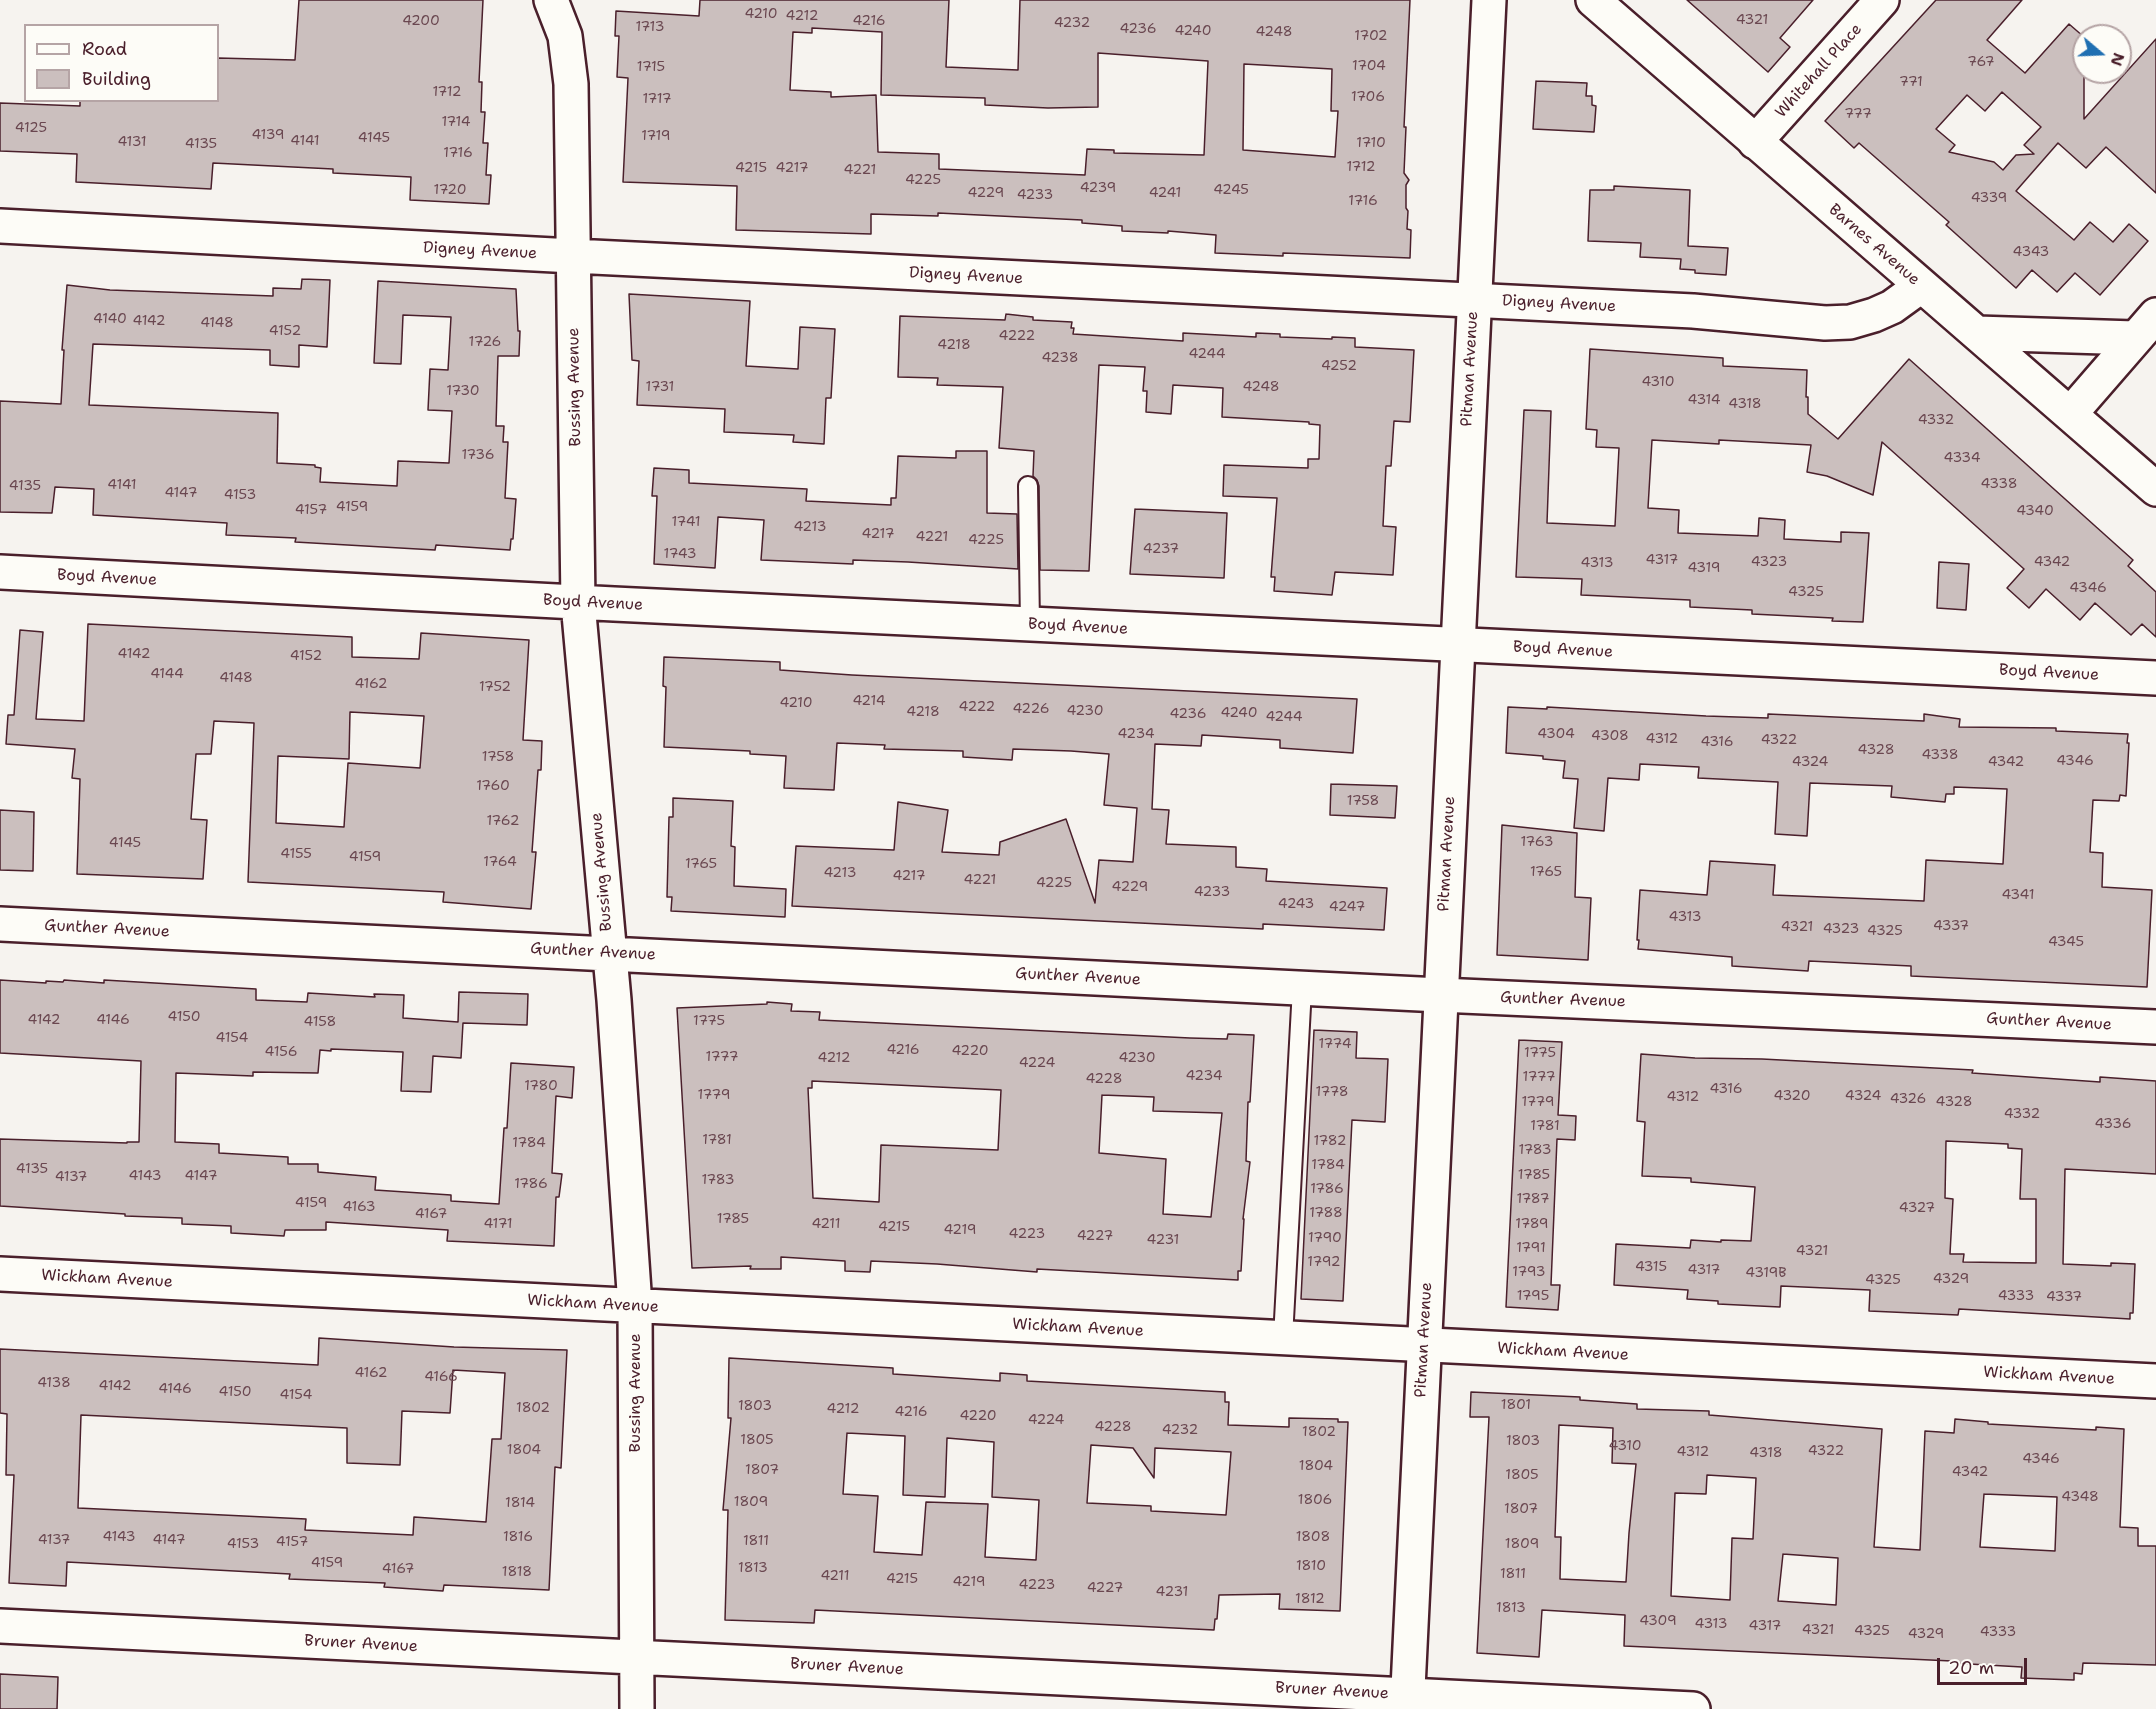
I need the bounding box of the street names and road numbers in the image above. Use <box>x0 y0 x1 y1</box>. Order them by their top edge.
street label: Whitehall Place <box>1772 20 1866 122</box>
street label: Barnes Avenue <box>1825 200 1923 290</box>
street label: Digney Avenue <box>422 238 538 264</box>
street label: Digney Avenue <box>908 263 1024 289</box>
street label: Digney Avenue <box>1501 291 1617 317</box>
street label: Pitman Avenue <box>1457 311 1483 427</box>
street label: Bussing Avenue <box>564 327 586 447</box>
street label: Boyd Avenue <box>57 566 157 590</box>
street label: Boyd Avenue <box>543 591 643 615</box>
street label: Boyd Avenue <box>1028 615 1128 639</box>
street label: Boyd Avenue <box>1513 638 1613 662</box>
street label: Boyd Avenue <box>1999 661 2099 685</box>
street label: Pitman Avenue <box>1434 796 1460 912</box>
street label: Bussing Avenue <box>587 812 617 932</box>
street label: Gunther Avenue <box>44 916 170 942</box>
street label: Gunther Avenue <box>530 939 656 965</box>
street label: Gunther Avenue <box>1015 964 1141 990</box>
street label: Gunther Avenue <box>1500 988 1626 1012</box>
street label: Gunther Avenue <box>1986 1009 2112 1035</box>
street label: Wickham Avenue <box>41 1266 173 1292</box>
street label: Pitman Avenue <box>1411 1282 1437 1398</box>
street label: Wickham Avenue <box>527 1291 659 1317</box>
street label: Wickham Avenue <box>1012 1315 1144 1341</box>
street label: Bussing Avenue <box>626 1333 646 1453</box>
street label: Wickham Avenue <box>1497 1339 1629 1365</box>
street label: Wickham Avenue <box>1983 1363 2115 1389</box>
street label: Bruner Avenue <box>304 1631 418 1657</box>
street label: Bruner Avenue <box>790 1654 904 1680</box>
street label: Bruner Avenue <box>1275 1678 1389 1704</box>

